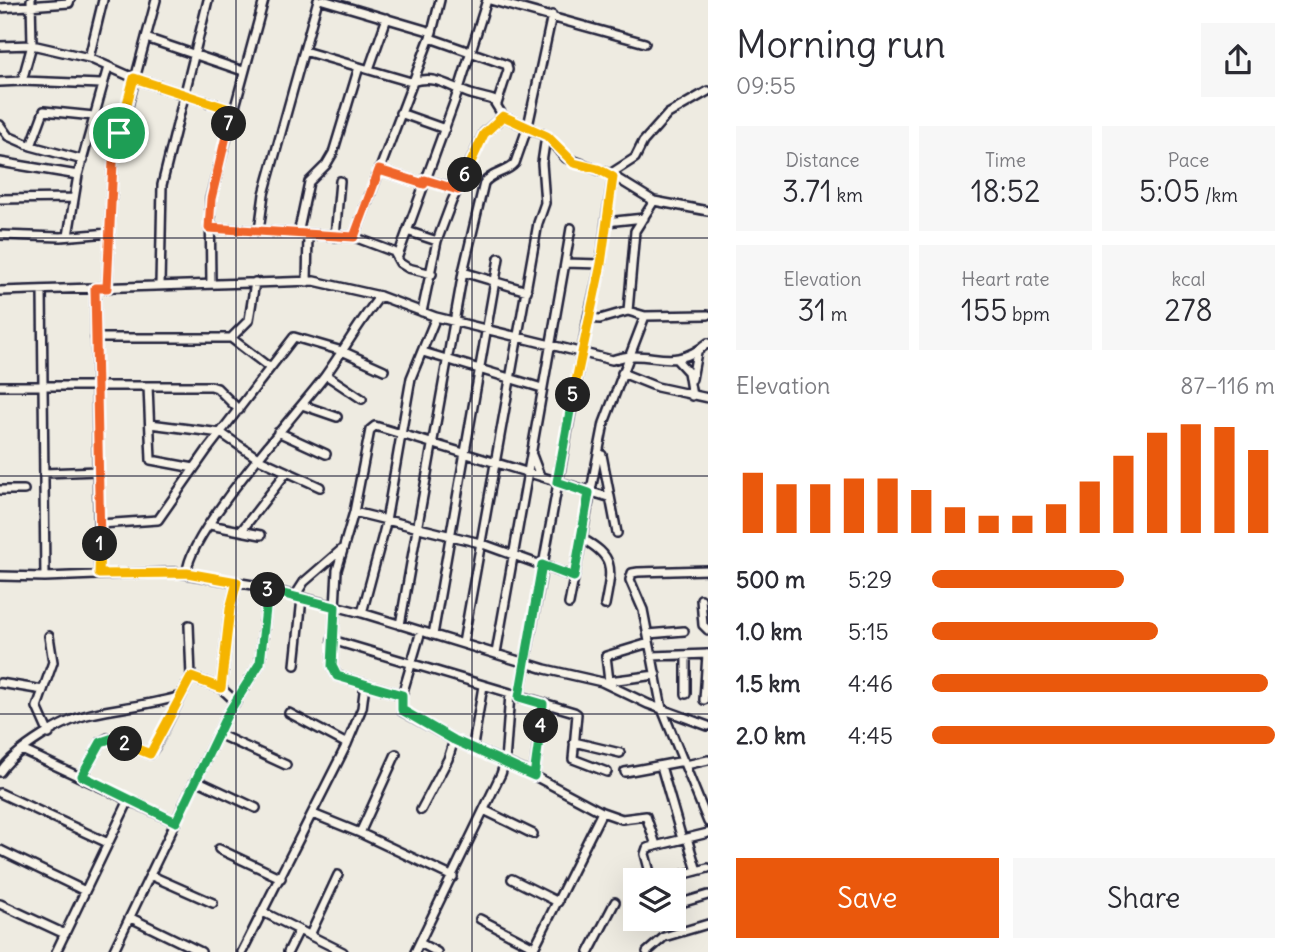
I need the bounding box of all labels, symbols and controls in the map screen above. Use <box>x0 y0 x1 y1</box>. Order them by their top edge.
text: Morning run <box>736 21 946 68</box>
button: share <box>1201 23 1275 97</box>
text: 09:55 <box>736 71 796 100</box>
pin <box>89 103 149 163</box>
pin: 7 <box>212 106 246 142</box>
text: 7 <box>224 111 233 135</box>
icon: arrive <box>100 114 138 152</box>
text: Distance <box>785 148 860 172</box>
text: Time <box>985 148 1026 172</box>
text: Pace <box>1168 148 1209 172</box>
pin: 6 <box>448 158 482 192</box>
text: 6 <box>459 162 470 186</box>
text: 3.71 <box>782 172 832 210</box>
text: 18:52 <box>971 172 1040 210</box>
text: 5:05 <box>1139 172 1200 210</box>
text: km <box>832 183 863 207</box>
text: /km <box>1200 183 1238 207</box>
text: Elevation <box>784 267 861 291</box>
text: Heart rate <box>961 267 1050 291</box>
text: kcal <box>1171 267 1206 291</box>
text: 31 <box>798 291 826 329</box>
text: 155 <box>961 291 1007 329</box>
text: 278 <box>1164 291 1213 329</box>
text: m <box>826 302 847 326</box>
text: bpm <box>1007 302 1050 326</box>
text: Elevation <box>736 371 830 400</box>
text: 87–116 m <box>1180 371 1275 400</box>
pin: 5 <box>556 378 590 412</box>
text: 5 <box>567 382 578 406</box>
pin: 1 <box>82 526 118 562</box>
text: 1 <box>96 531 103 555</box>
text: 500 m <box>736 565 805 594</box>
text: 5:29 <box>848 565 892 594</box>
pin: 3 <box>250 572 286 608</box>
text: 3 <box>262 577 273 601</box>
text: 1.0 km <box>736 617 802 646</box>
text: 5:15 <box>848 617 889 646</box>
text: 1.5 km <box>736 669 801 698</box>
text: 4:46 <box>848 669 893 698</box>
pin: 4 <box>524 708 558 744</box>
text: 4 <box>535 713 546 737</box>
text: 2.0 km <box>736 721 806 750</box>
text: 4:45 <box>848 721 893 750</box>
pin: 2 <box>108 726 142 762</box>
text: 2 <box>119 731 130 755</box>
button: Save <box>736 858 999 938</box>
button: Share <box>1013 858 1275 938</box>
map controls <box>623 868 686 931</box>
button: layers <box>623 868 686 931</box>

